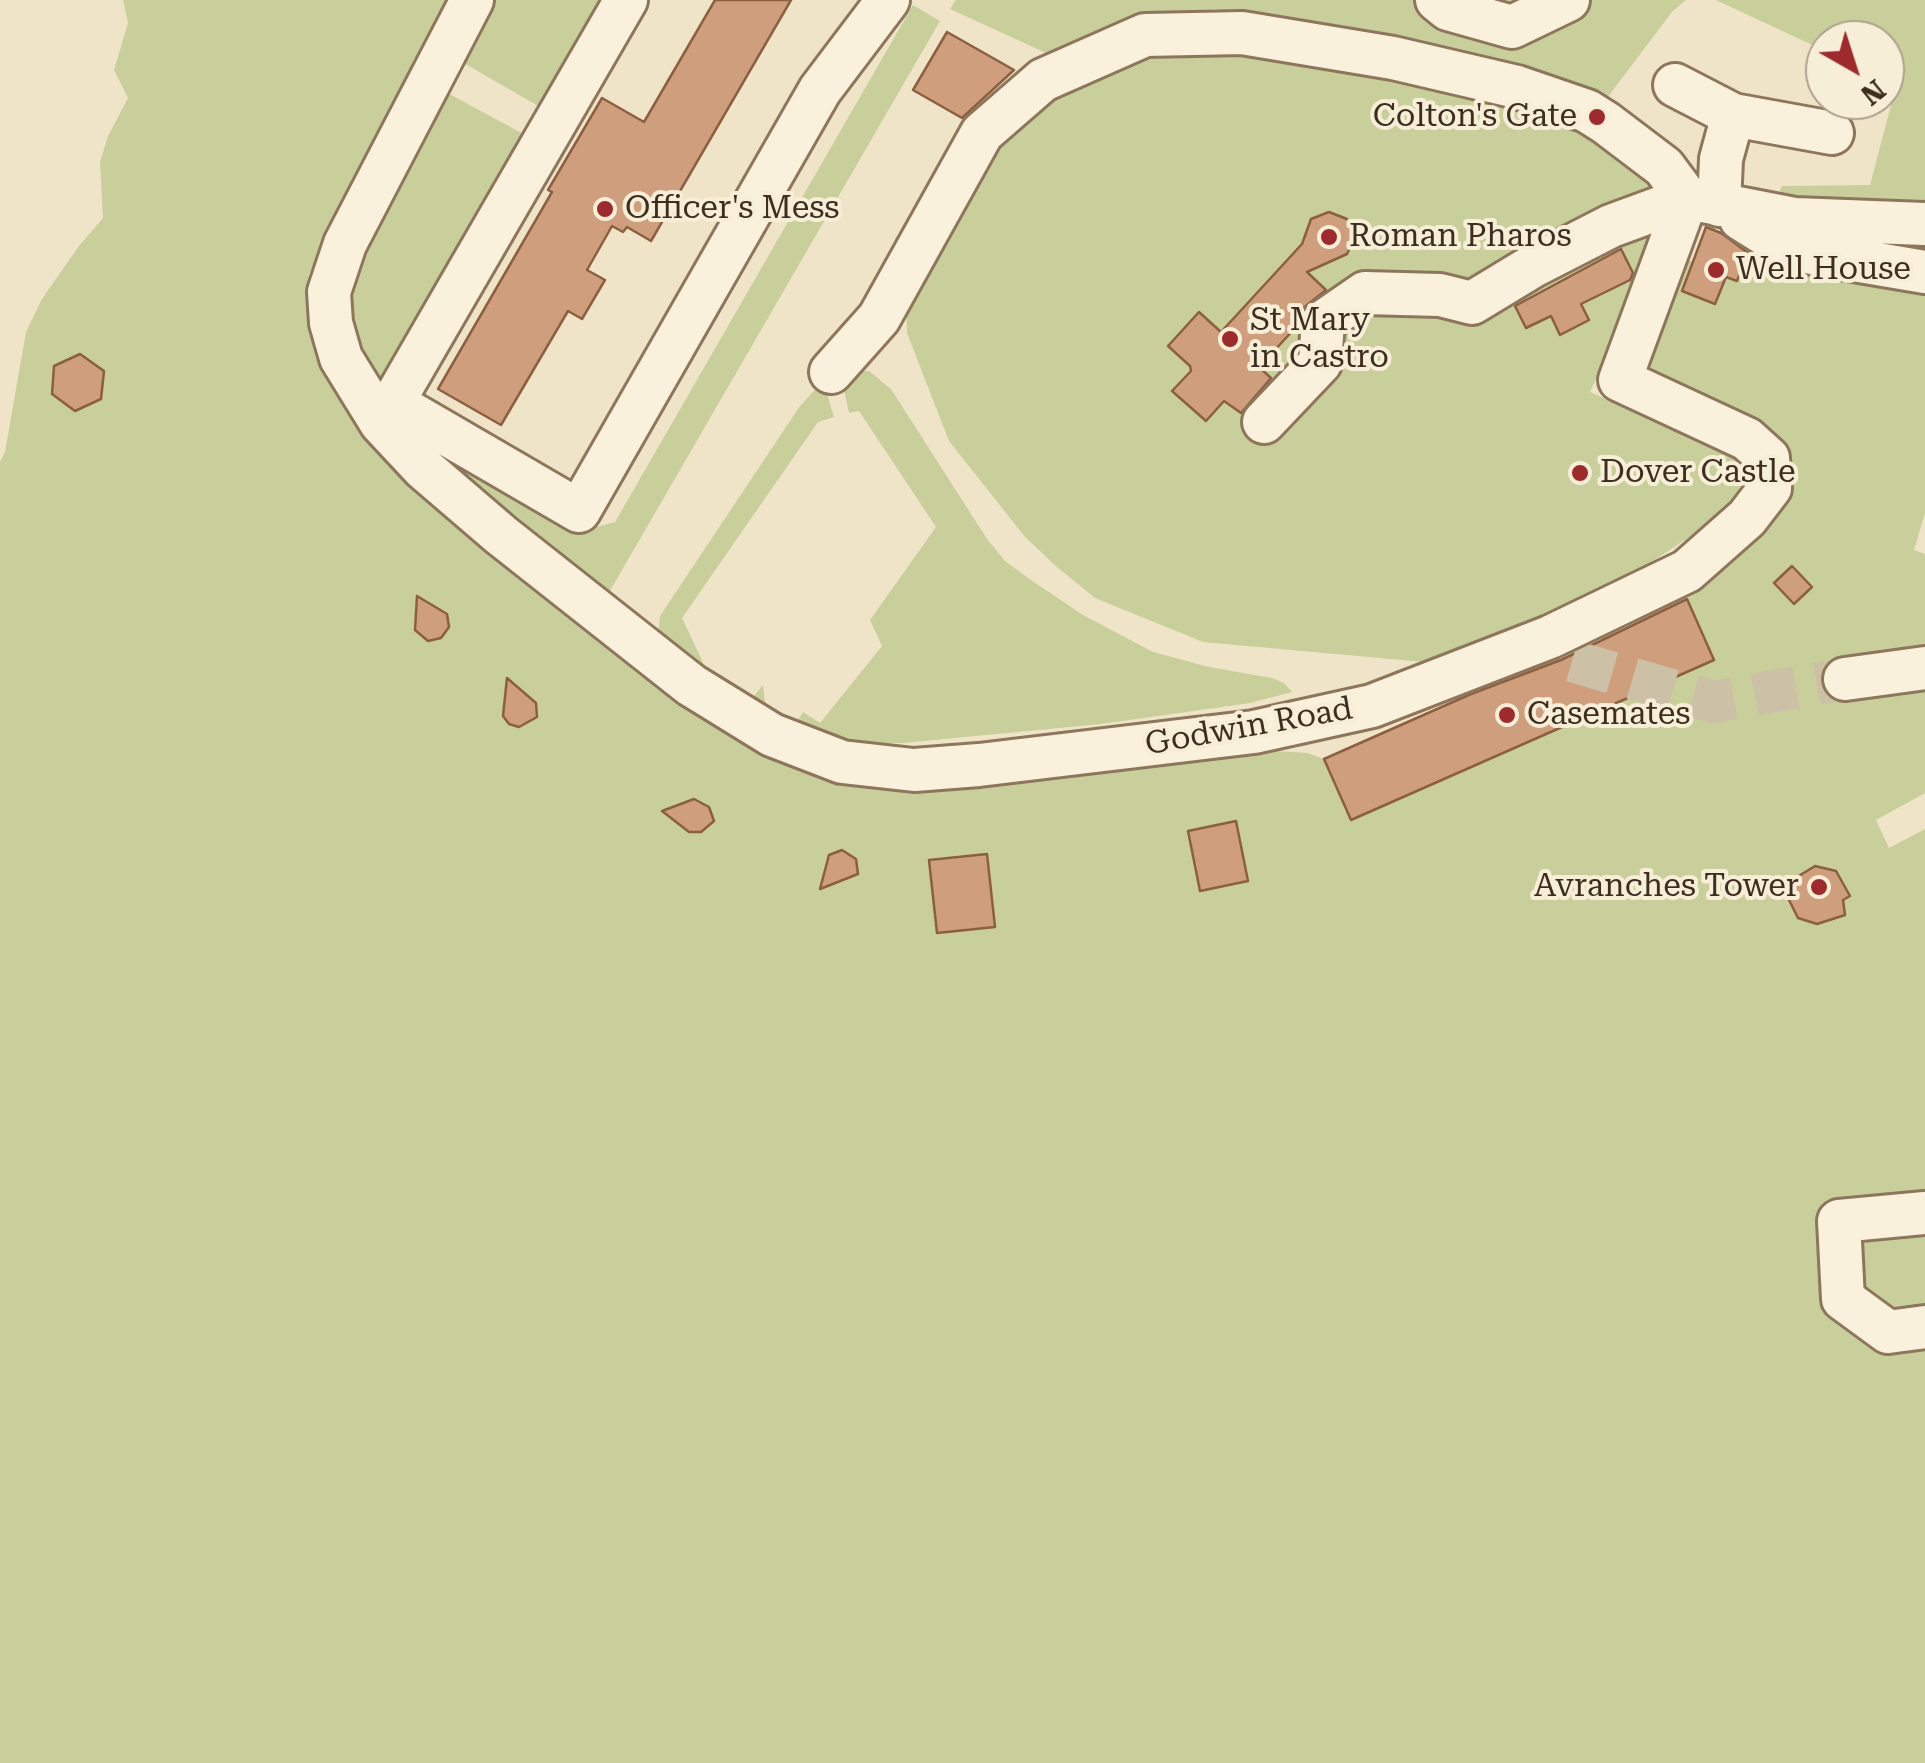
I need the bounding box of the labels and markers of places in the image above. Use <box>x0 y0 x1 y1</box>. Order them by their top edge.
place label: Colton's Gate <box>1373 98 1577 136</box>
marker: Colton's Gate <box>1586 106 1608 128</box>
place label: Officer's Mess <box>625 190 839 228</box>
marker: Officer's Mess <box>594 198 616 220</box>
place label: Roman Pharos <box>1349 218 1572 256</box>
marker: Roman Pharos <box>1318 226 1340 248</box>
place label: Well House <box>1736 251 1911 289</box>
marker: Well House <box>1705 259 1727 281</box>
place label: St Mary in Castro <box>1250 302 1389 377</box>
marker: St Mary in Castro <box>1219 328 1241 350</box>
place label: Dover Castle <box>1600 454 1795 492</box>
marker: Dover Castle <box>1569 462 1591 484</box>
place label: Casemates <box>1527 696 1690 734</box>
marker: Casemates <box>1496 704 1518 726</box>
place label: Avranches Tower <box>1534 868 1799 906</box>
marker: Avranches Tower <box>1808 876 1830 898</box>

